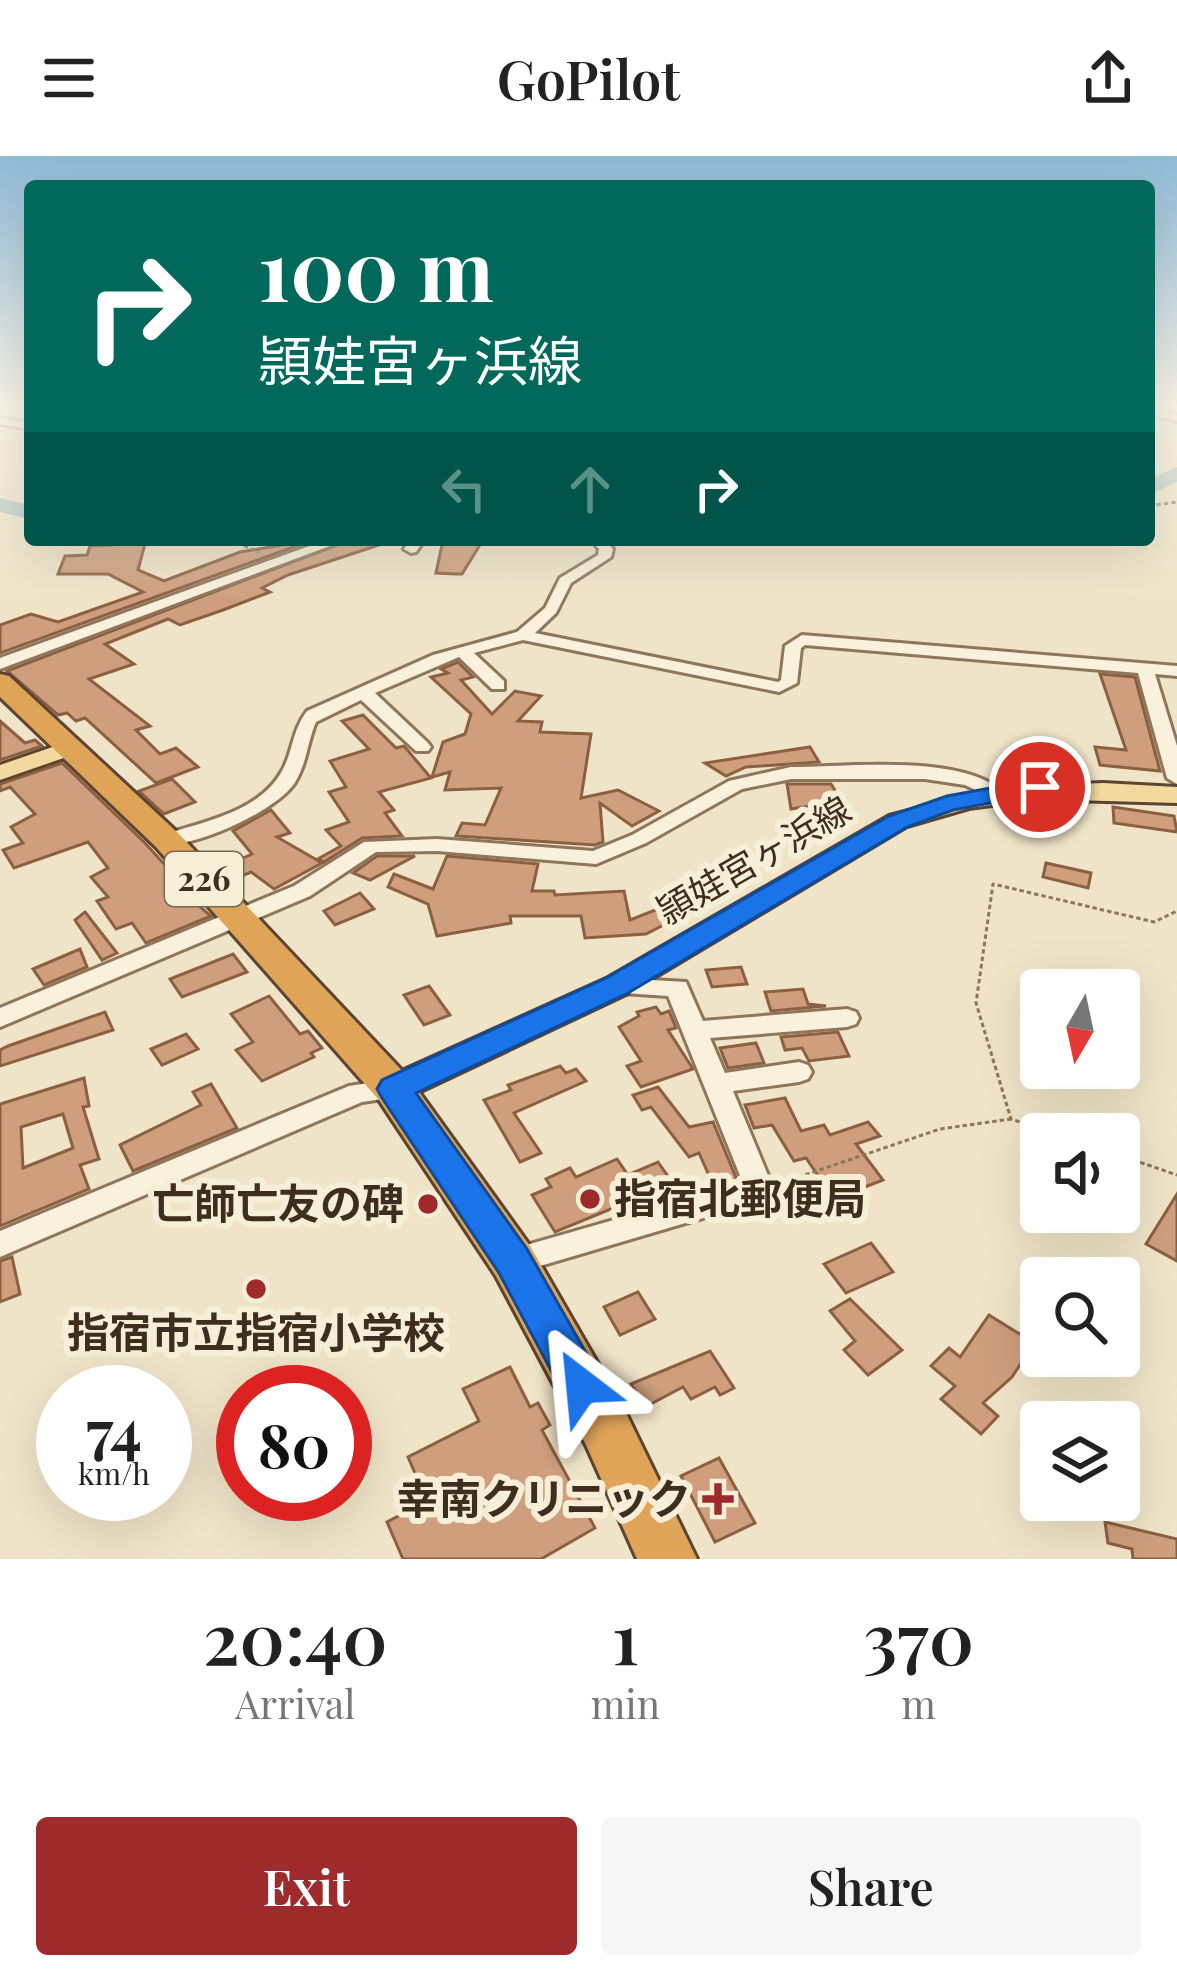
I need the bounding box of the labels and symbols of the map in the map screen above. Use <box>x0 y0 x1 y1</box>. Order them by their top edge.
pin <box>989 736 1091 838</box>
street label: 頴娃宮ヶ浜線 <box>647 783 859 933</box>
road number: 226 <box>165 852 243 906</box>
north arrow <box>1020 969 1140 1089</box>
place label: 指宿北郵便局 <box>614 1169 866 1225</box>
place label: 亡師亡友の碑 <box>152 1174 404 1230</box>
marker: 指宿北郵便局 <box>577 1186 603 1212</box>
marker: 亡師亡友の碑 <box>415 1191 441 1217</box>
marker: 指宿市立指宿小学校 <box>243 1276 269 1302</box>
place label: 指宿市立指宿小学校 <box>67 1303 445 1359</box>
position arrow <box>519 1323 645 1449</box>
speed limit sign: 80 <box>216 1365 372 1521</box>
place label: 幸南クリニック <box>397 1469 691 1525</box>
marker: 幸南クリニック <box>702 1483 734 1515</box>

